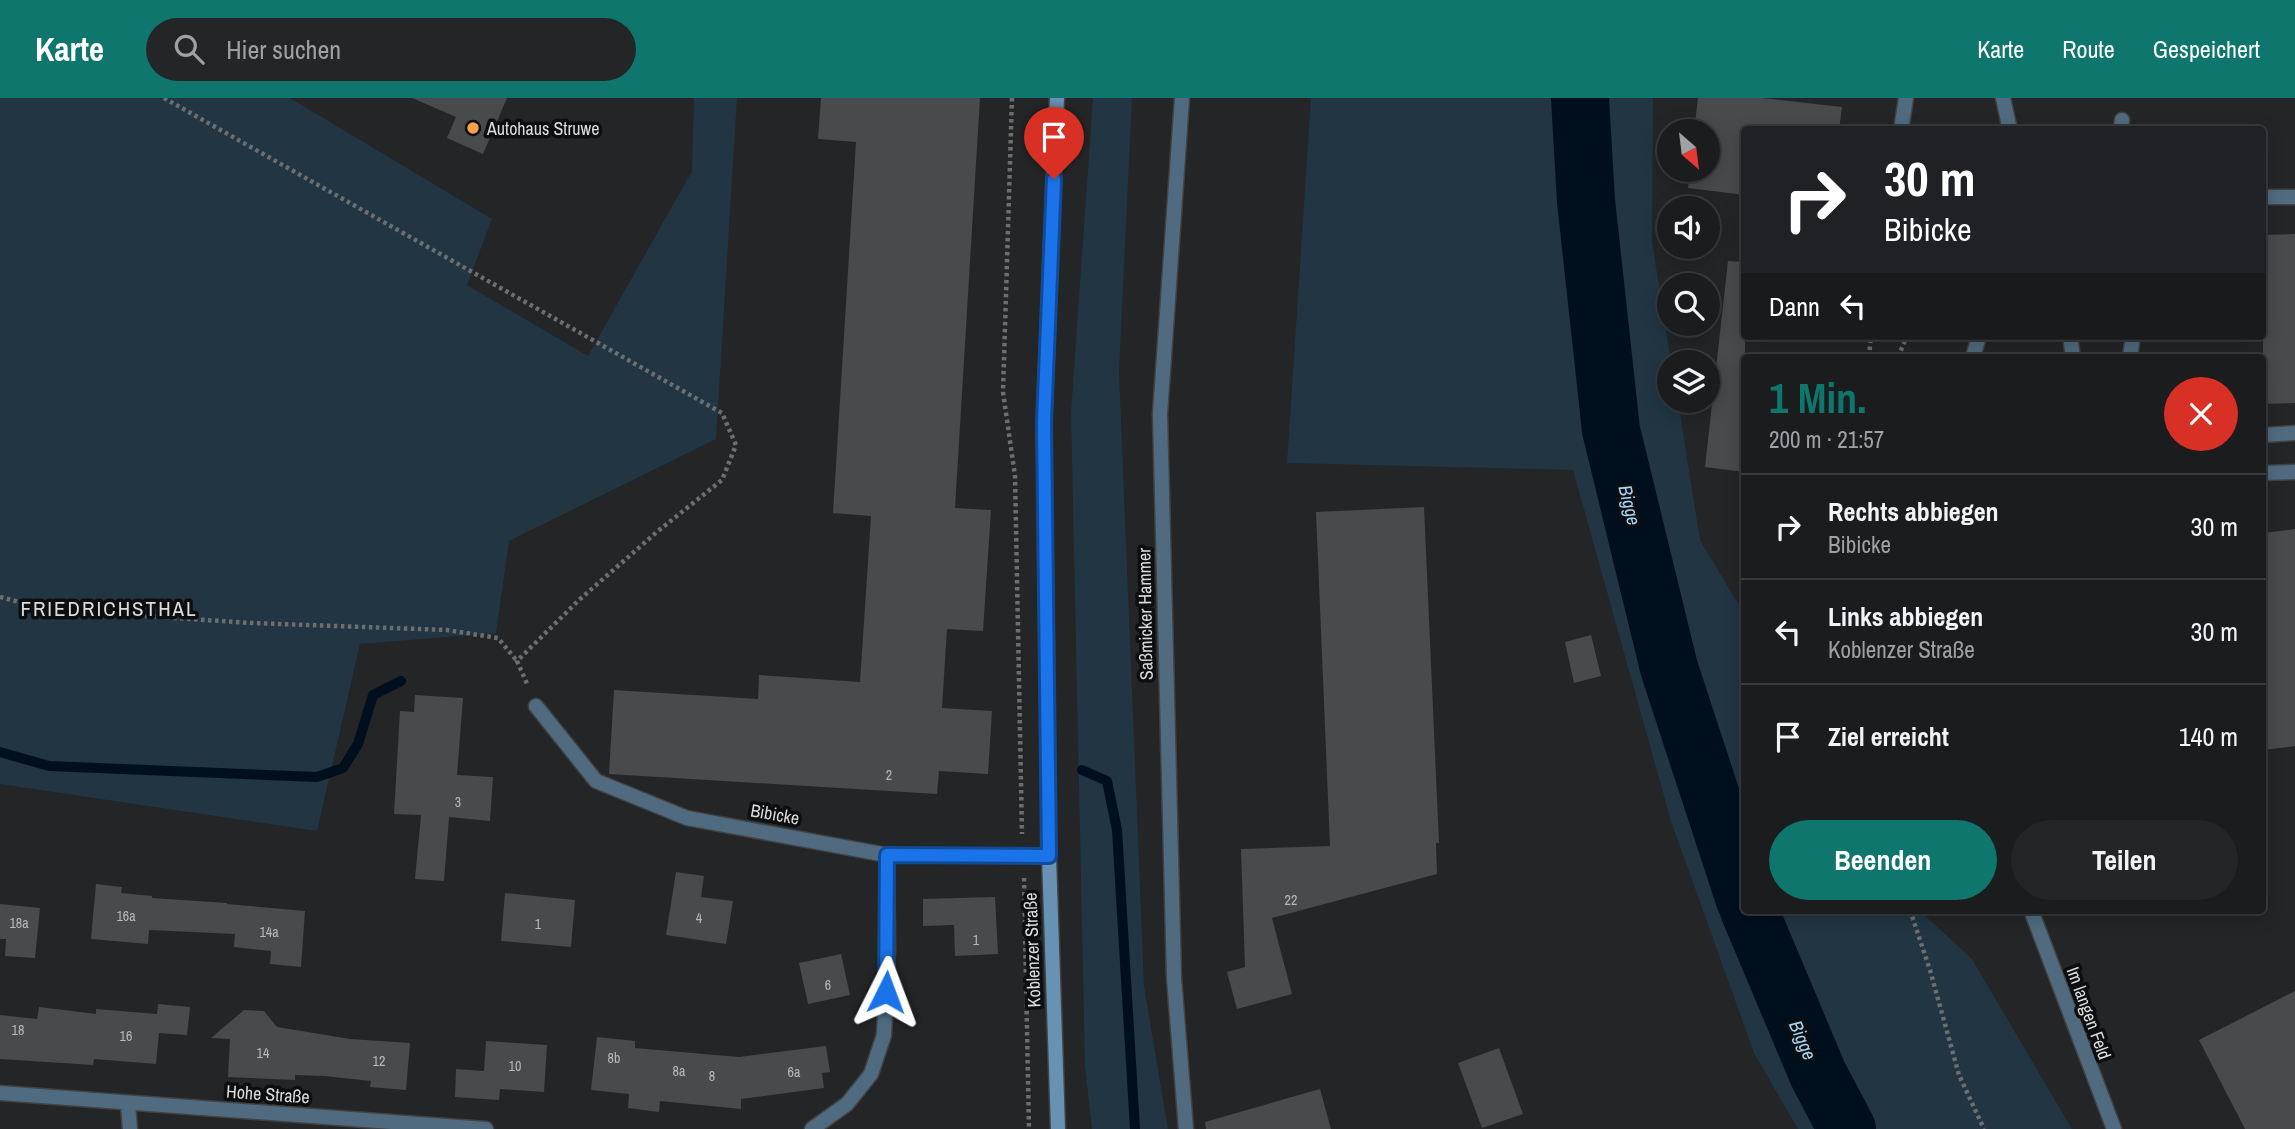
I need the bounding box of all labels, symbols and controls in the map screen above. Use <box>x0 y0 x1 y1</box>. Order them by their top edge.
search box <box>146 18 636 81</box>
text: Karte <box>35 27 104 71</box>
icon: search <box>170 30 208 68</box>
text: Hier suchen <box>226 32 341 67</box>
text: Karte <box>1977 33 2024 65</box>
text: Route <box>2062 33 2115 65</box>
text: Gespeichert <box>2153 33 2260 65</box>
pin <box>1024 107 1084 179</box>
place label: Autohaus Struwe <box>486 116 599 141</box>
icon: arrive <box>1035 118 1073 156</box>
north arrow <box>1657 119 1720 182</box>
map controls <box>1657 119 1720 413</box>
marker: Autohaus Struwe <box>465 120 481 136</box>
text: 30 m <box>1884 145 1976 211</box>
icon: right <box>1769 154 1860 245</box>
button: sound <box>1657 196 1720 259</box>
text: Bibicke <box>1884 208 1972 251</box>
button: search <box>1657 273 1720 336</box>
icon: left <box>1834 287 1872 325</box>
text: Dann <box>1769 289 1820 324</box>
button: layers <box>1657 350 1720 413</box>
text: 1 Min. <box>1769 370 1867 426</box>
button: close <box>2164 377 2238 451</box>
text: 200 m · 21:57 <box>1769 424 1884 455</box>
water label: Bigge <box>1612 482 1648 528</box>
text: Rechts abbiegen <box>1828 494 1999 529</box>
icon: right <box>1769 508 1807 546</box>
text: 30 m <box>2191 509 2238 544</box>
text: Bibicke <box>1828 529 1891 560</box>
street label: Saßmicker Hammer <box>1131 548 1159 680</box>
district label: FRIEDRICHSTHAL <box>20 594 198 623</box>
text: Links abbiegen <box>1828 599 1983 634</box>
icon: left <box>1769 613 1807 651</box>
text: 30 m <box>2191 614 2238 649</box>
text: Koblenzer Straße <box>1828 634 1975 665</box>
icon: arrive <box>1769 718 1807 756</box>
text: Ziel erreicht <box>1828 719 1949 754</box>
text: 140 m <box>2179 719 2238 754</box>
house number: 2 <box>886 766 892 784</box>
house number: 3 <box>455 793 461 811</box>
street label: Bibicke <box>749 797 801 831</box>
button: Beenden <box>1769 820 1997 900</box>
button: Teilen <box>2011 820 2238 900</box>
house number: 22 <box>1285 891 1297 909</box>
street label: Koblenzer Straße <box>1018 892 1046 1008</box>
house number: 16a <box>116 907 136 925</box>
house number: 4 <box>696 909 703 927</box>
house number: 18a <box>9 914 29 932</box>
house number: 1 <box>535 915 542 933</box>
house number: 14a <box>259 923 279 941</box>
house number: 1 <box>973 931 980 949</box>
position arrow <box>849 955 923 1029</box>
street label: Im langen Feld <box>2061 963 2117 1063</box>
house number: 6 <box>825 976 831 994</box>
water label: Bigge <box>1783 1016 1823 1064</box>
house number: 18 <box>12 1021 24 1039</box>
house number: 16 <box>120 1027 132 1045</box>
house number: 14 <box>257 1044 270 1062</box>
house number: 8b <box>608 1049 620 1067</box>
house number: 12 <box>373 1052 385 1070</box>
house number: 10 <box>509 1057 521 1075</box>
house number: 8a <box>673 1062 686 1080</box>
house number: 6a <box>788 1063 801 1081</box>
house number: 8 <box>709 1067 715 1085</box>
street label: Hohe Straße <box>225 1079 311 1109</box>

